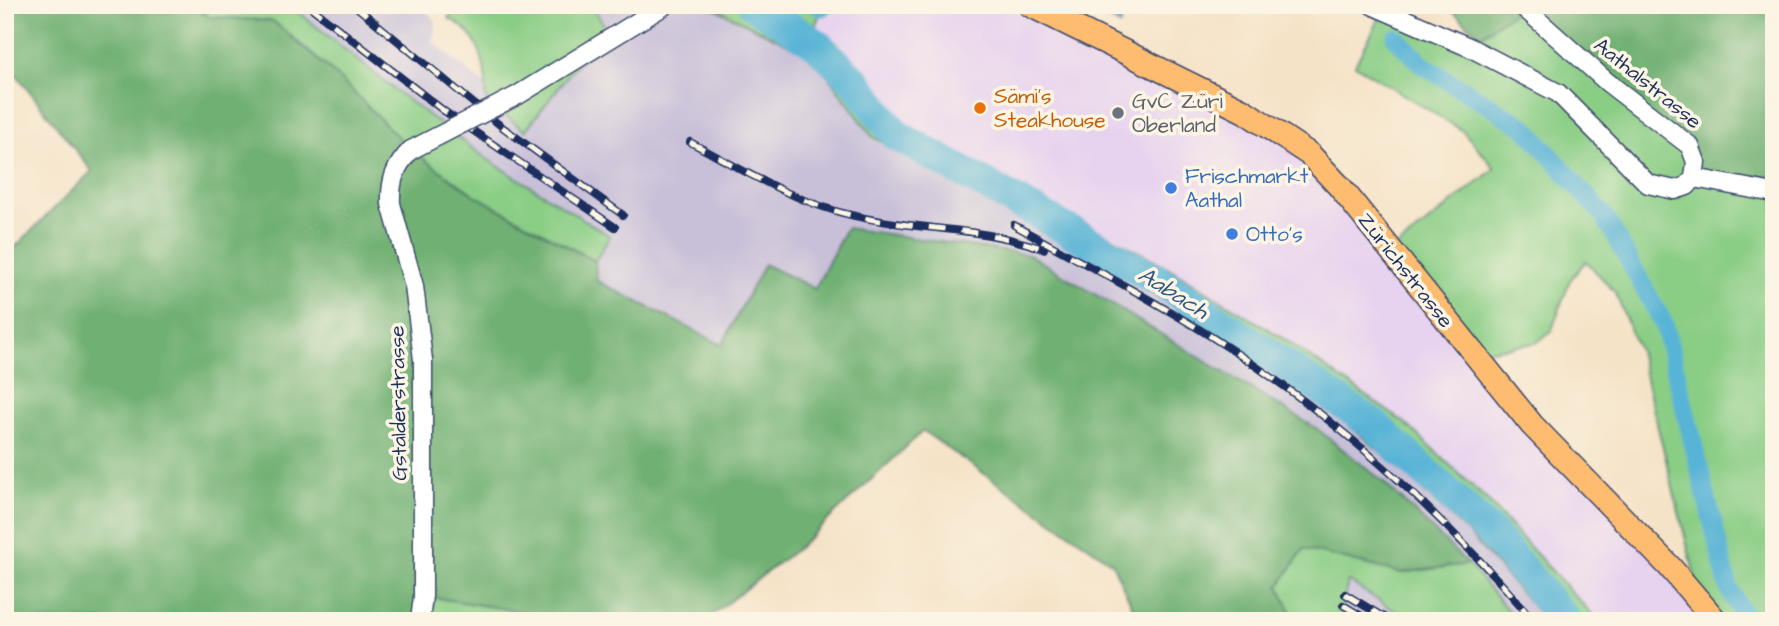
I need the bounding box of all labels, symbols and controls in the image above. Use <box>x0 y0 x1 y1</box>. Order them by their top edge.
street label: Aathalstrasse <box>1588 31 1708 136</box>
place label: Sämi's Steakhouse <box>994 82 1106 135</box>
place label: GvC Züri Oberland <box>1132 87 1223 140</box>
marker: Sämi's Steakhouse <box>972 100 988 116</box>
marker: GvC Züri Oberland <box>1110 105 1126 121</box>
place label: Frischmarkt Aathal <box>1185 162 1309 215</box>
marker: Frischmarkt Aathal <box>1163 180 1179 196</box>
street label: Zürichstrasse <box>1351 206 1460 334</box>
place label: Otto's <box>1246 220 1303 249</box>
marker: Otto's <box>1224 226 1240 242</box>
water label: Aabach <box>1132 259 1216 328</box>
street label: Gstalderstrasse <box>383 325 414 481</box>

